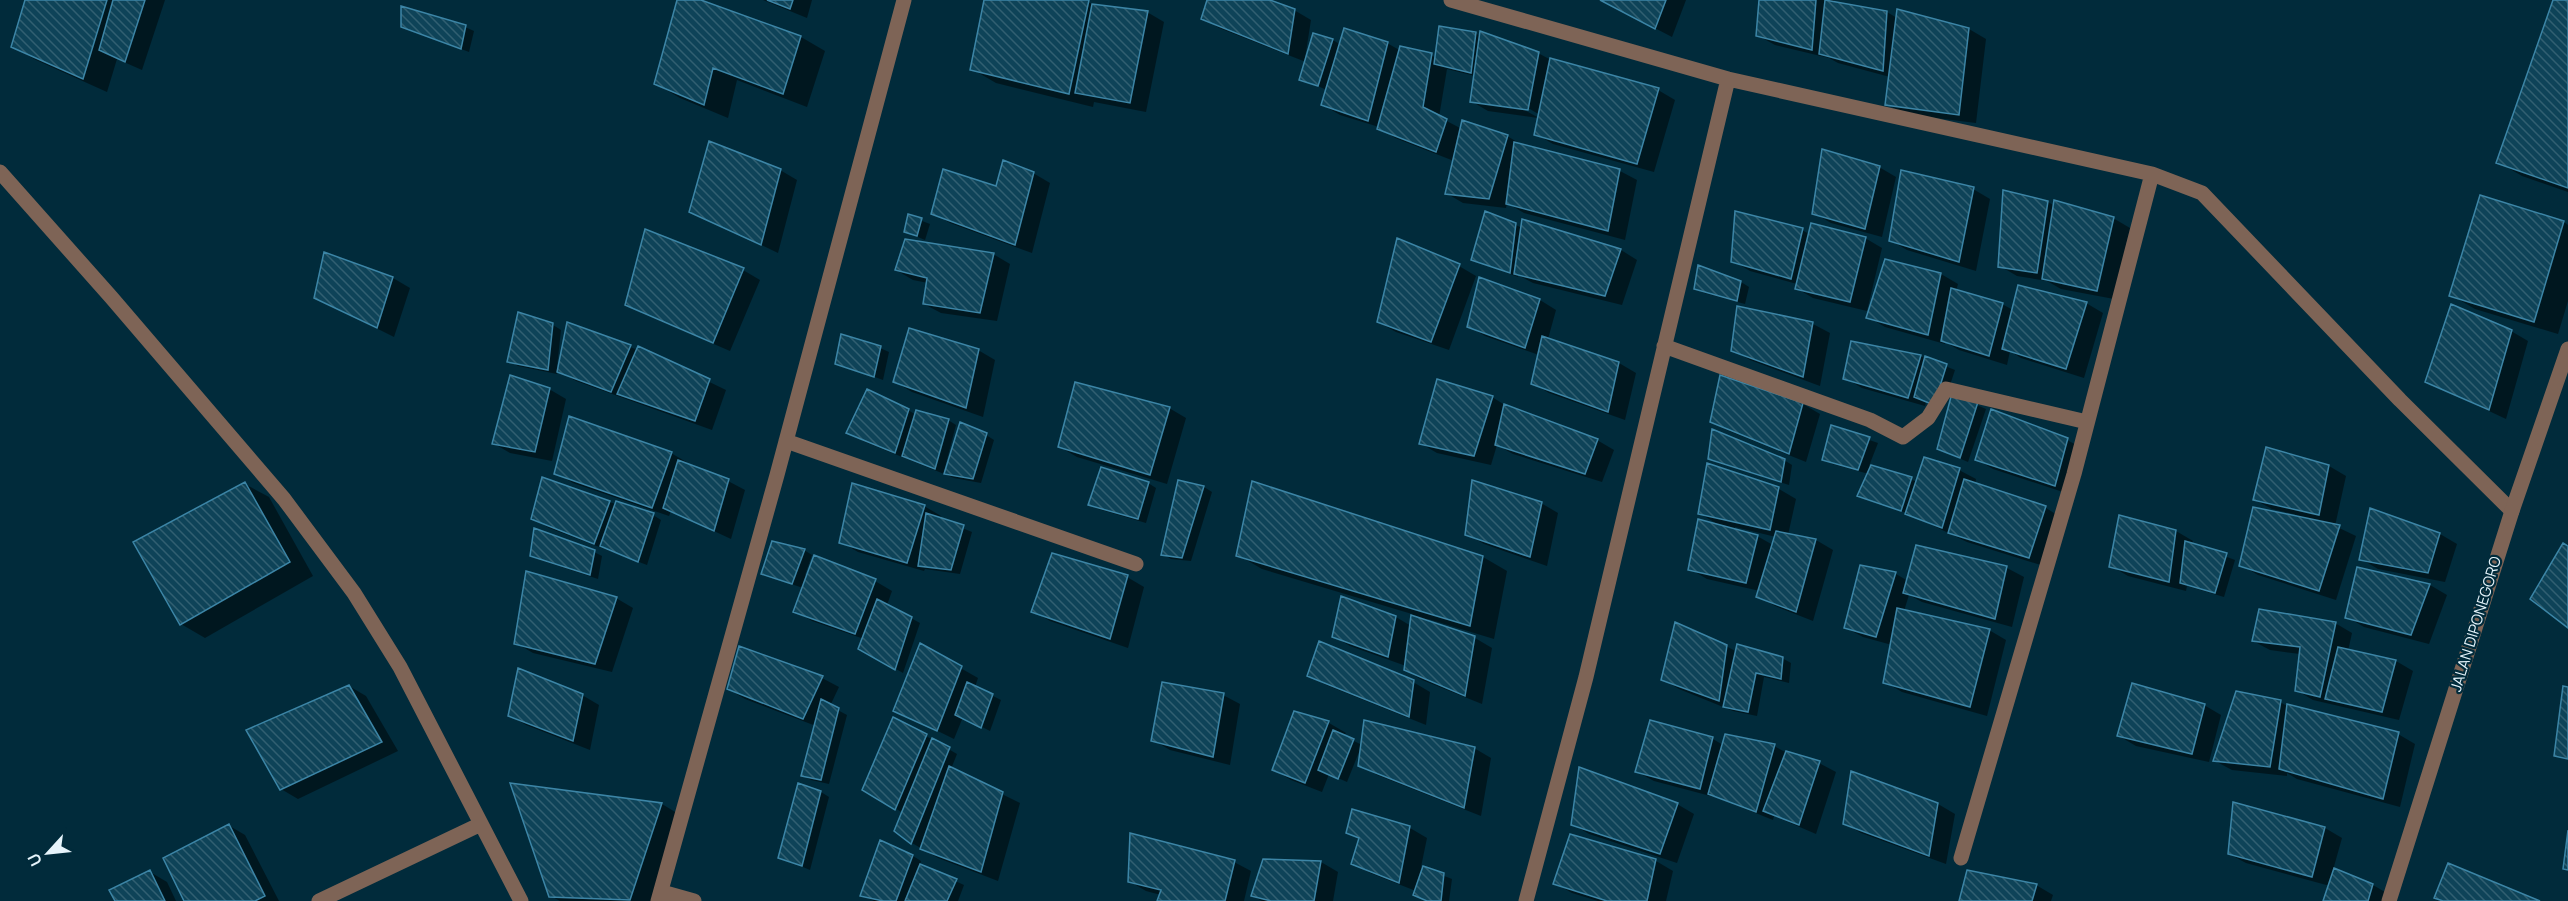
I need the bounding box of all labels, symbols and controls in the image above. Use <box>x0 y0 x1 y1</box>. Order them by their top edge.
street label: JALAN DIPONEGORO <box>2445 554 2506 694</box>
north arrow <box>18 823 78 883</box>
text: U <box>22 850 47 870</box>

